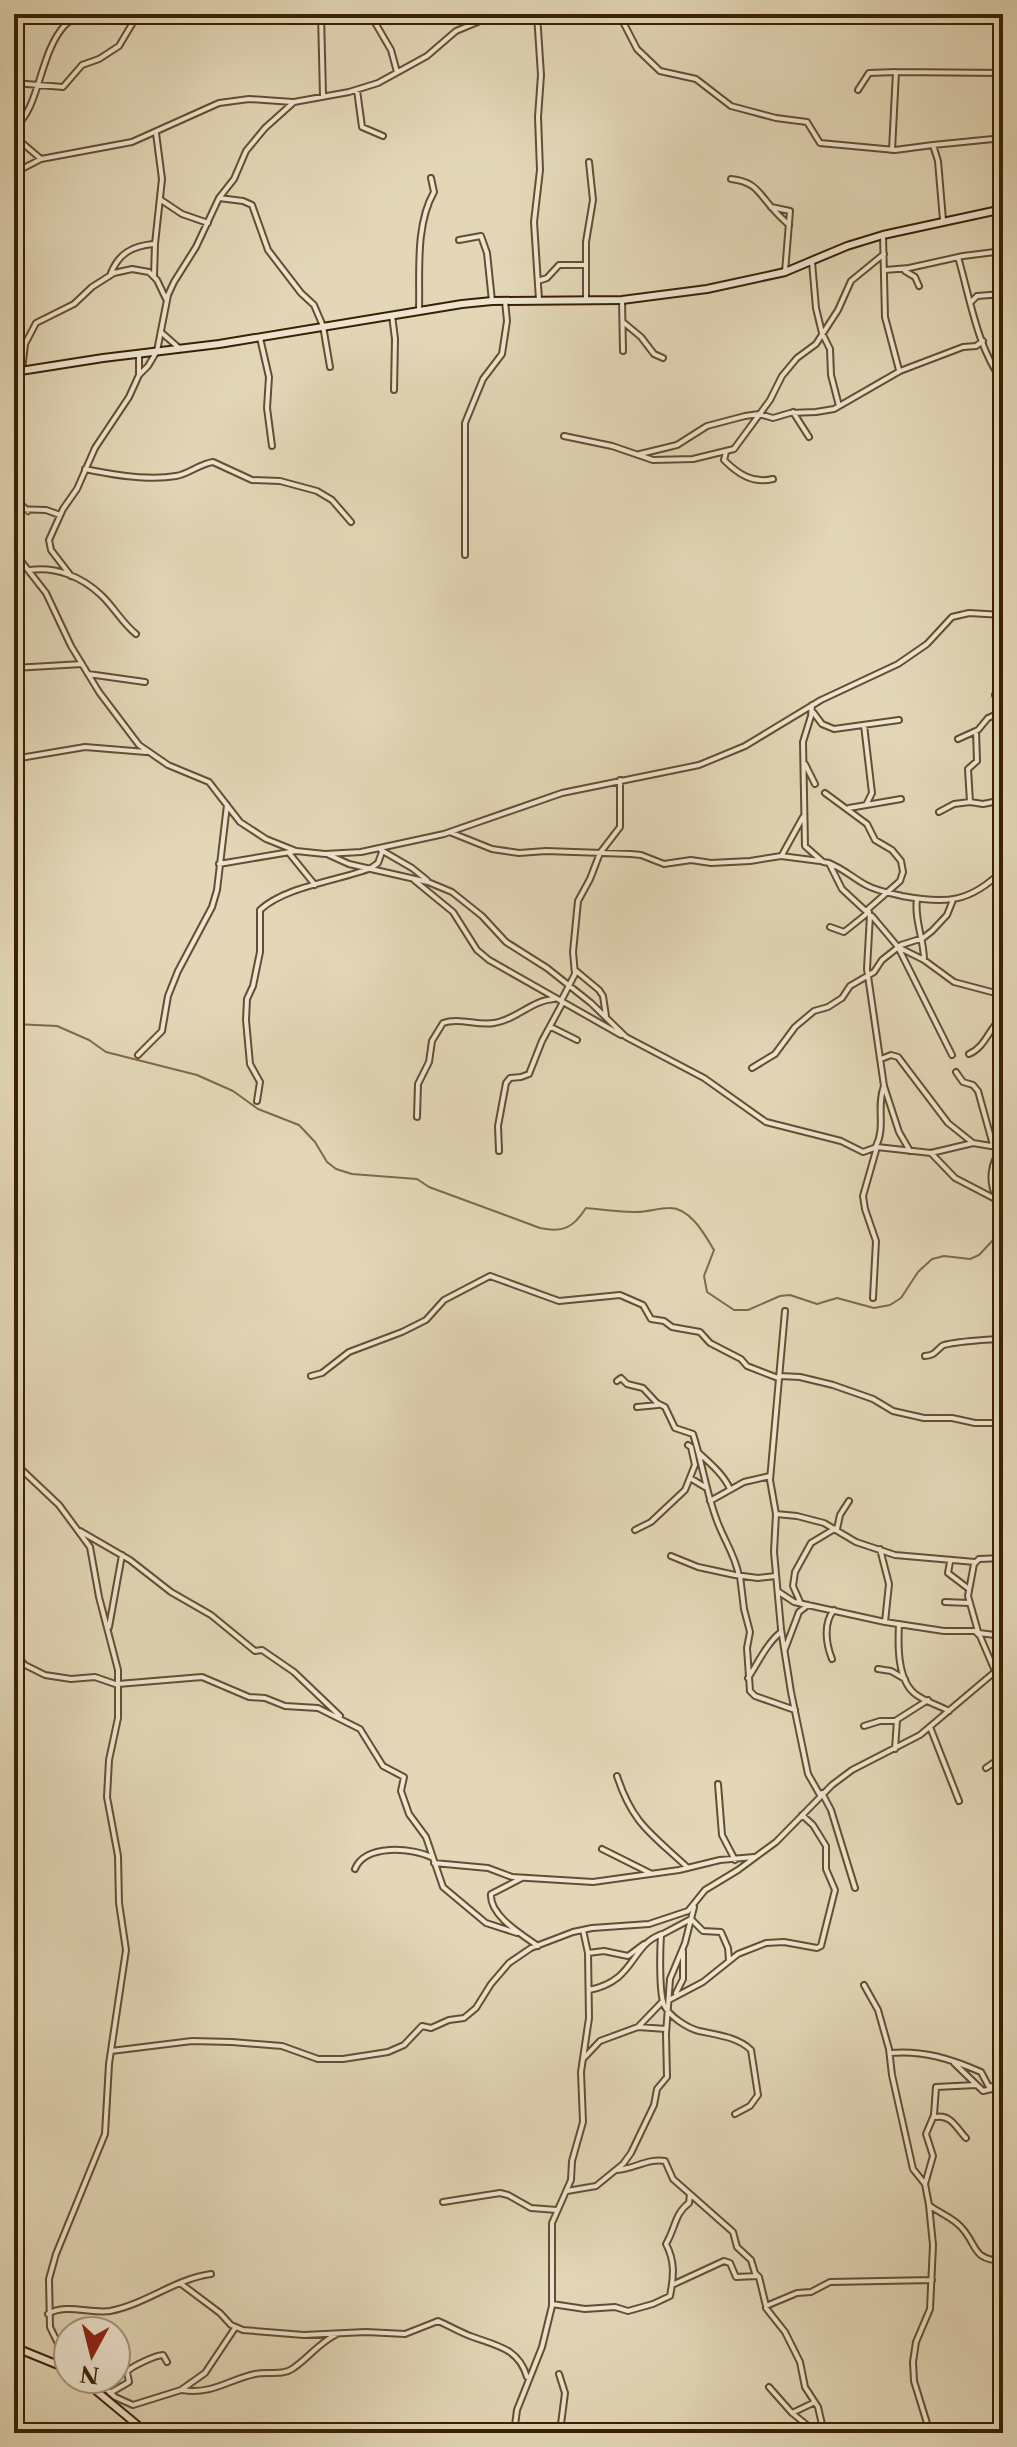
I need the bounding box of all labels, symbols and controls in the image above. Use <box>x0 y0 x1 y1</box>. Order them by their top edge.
north arrow <box>52 2315 132 2395</box>
text: N <box>78 2360 101 2389</box>

